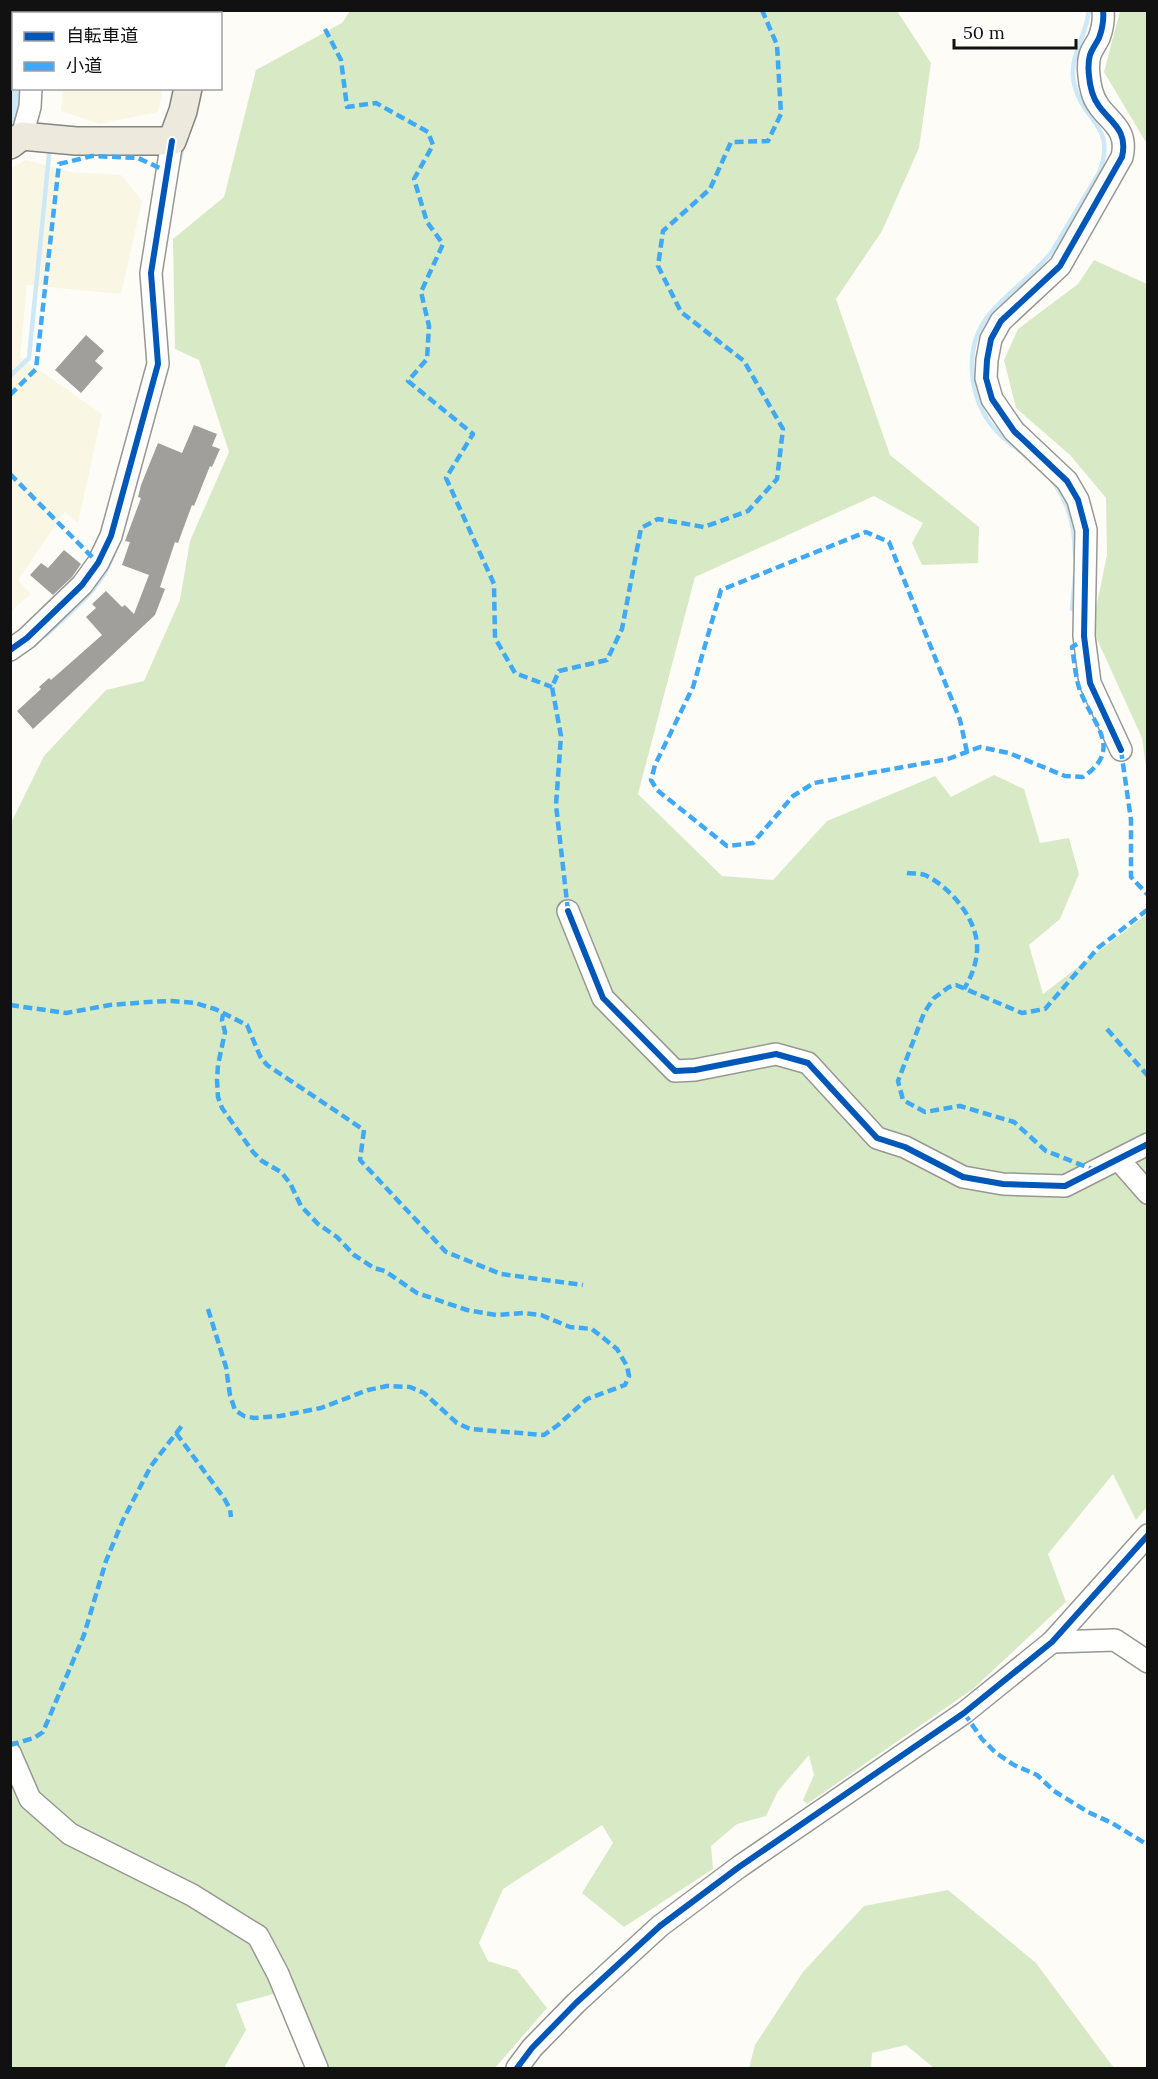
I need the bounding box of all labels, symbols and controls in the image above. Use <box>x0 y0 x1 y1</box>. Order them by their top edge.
legend <box>12 12 222 90</box>
scale bar <box>954 12 1076 50</box>
text: 50 m <box>963 21 1005 44</box>
text: 自転車道 <box>66 24 138 47</box>
text: 小道 <box>66 54 102 77</box>

